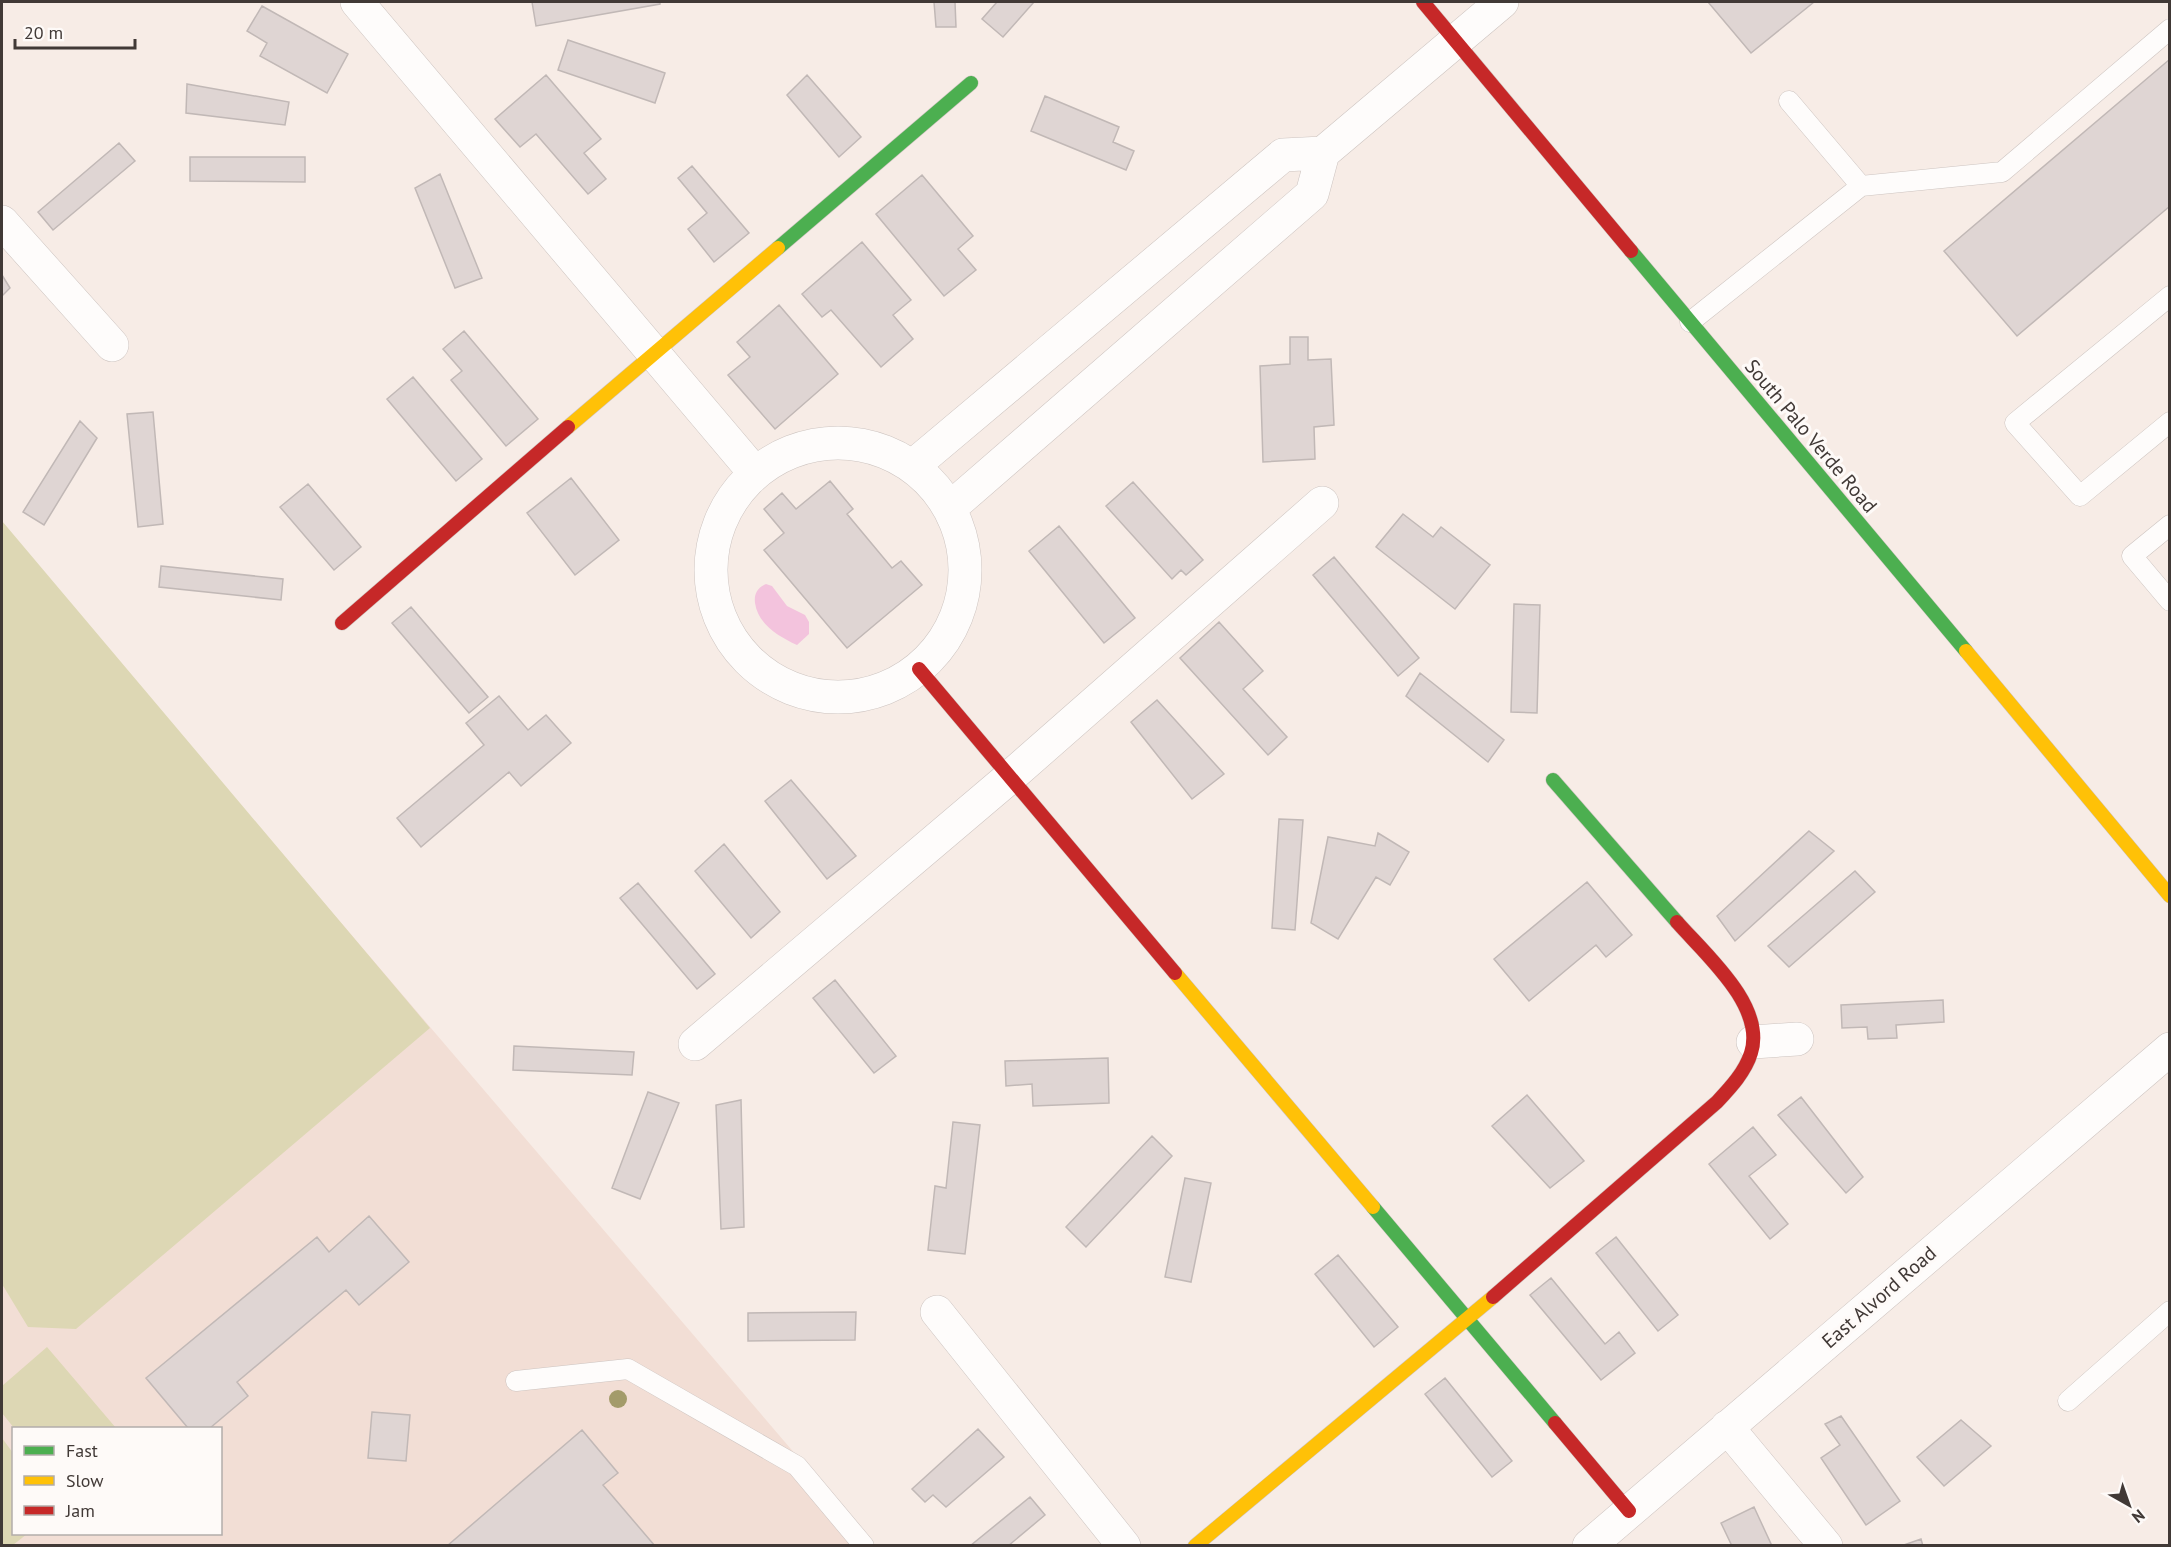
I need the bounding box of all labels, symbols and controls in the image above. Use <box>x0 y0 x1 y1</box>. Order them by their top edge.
scale bar <box>15 12 135 50</box>
text: 20 m <box>24 21 63 44</box>
street label: South Palo Verde Road <box>1739 354 1883 518</box>
street label: East Alvord Road <box>1816 1240 1942 1354</box>
legend <box>12 1427 222 1535</box>
text: Fast <box>66 1439 98 1462</box>
text: Slow <box>66 1469 104 1492</box>
north arrow <box>2099 1475 2159 1535</box>
text: Jam <box>65 1499 95 1522</box>
text: N <box>2128 1505 2149 1528</box>

